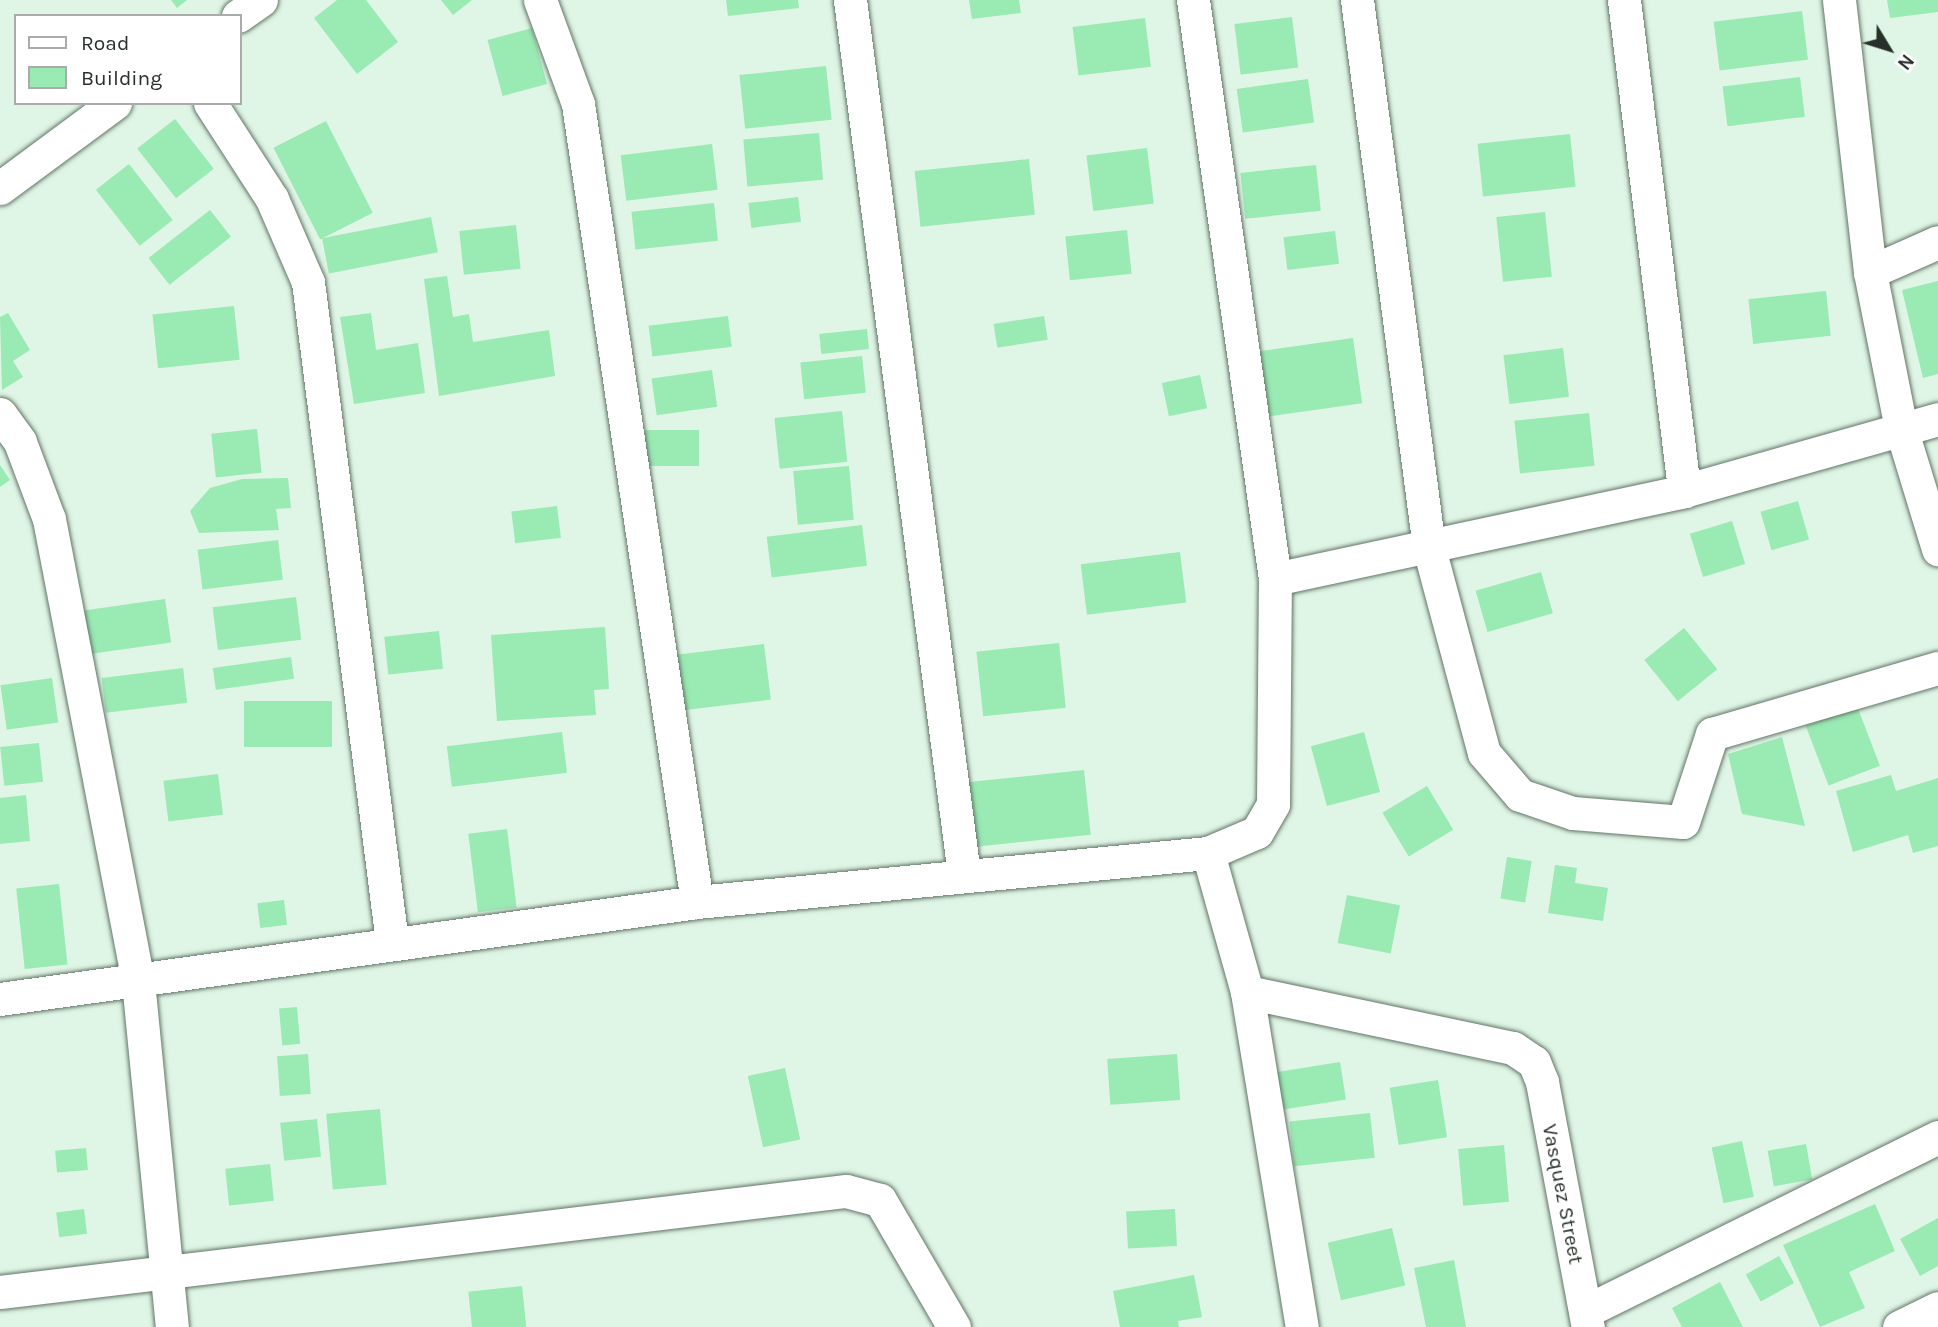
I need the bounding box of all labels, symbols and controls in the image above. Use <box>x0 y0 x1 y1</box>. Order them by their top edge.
legend <box>14 14 242 105</box>
north arrow <box>1854 14 1924 84</box>
text: Road <box>81 31 129 55</box>
text: N <box>1893 50 1918 74</box>
text: Building <box>81 66 162 90</box>
street label: Vasquez Street <box>1537 1122 1589 1266</box>

